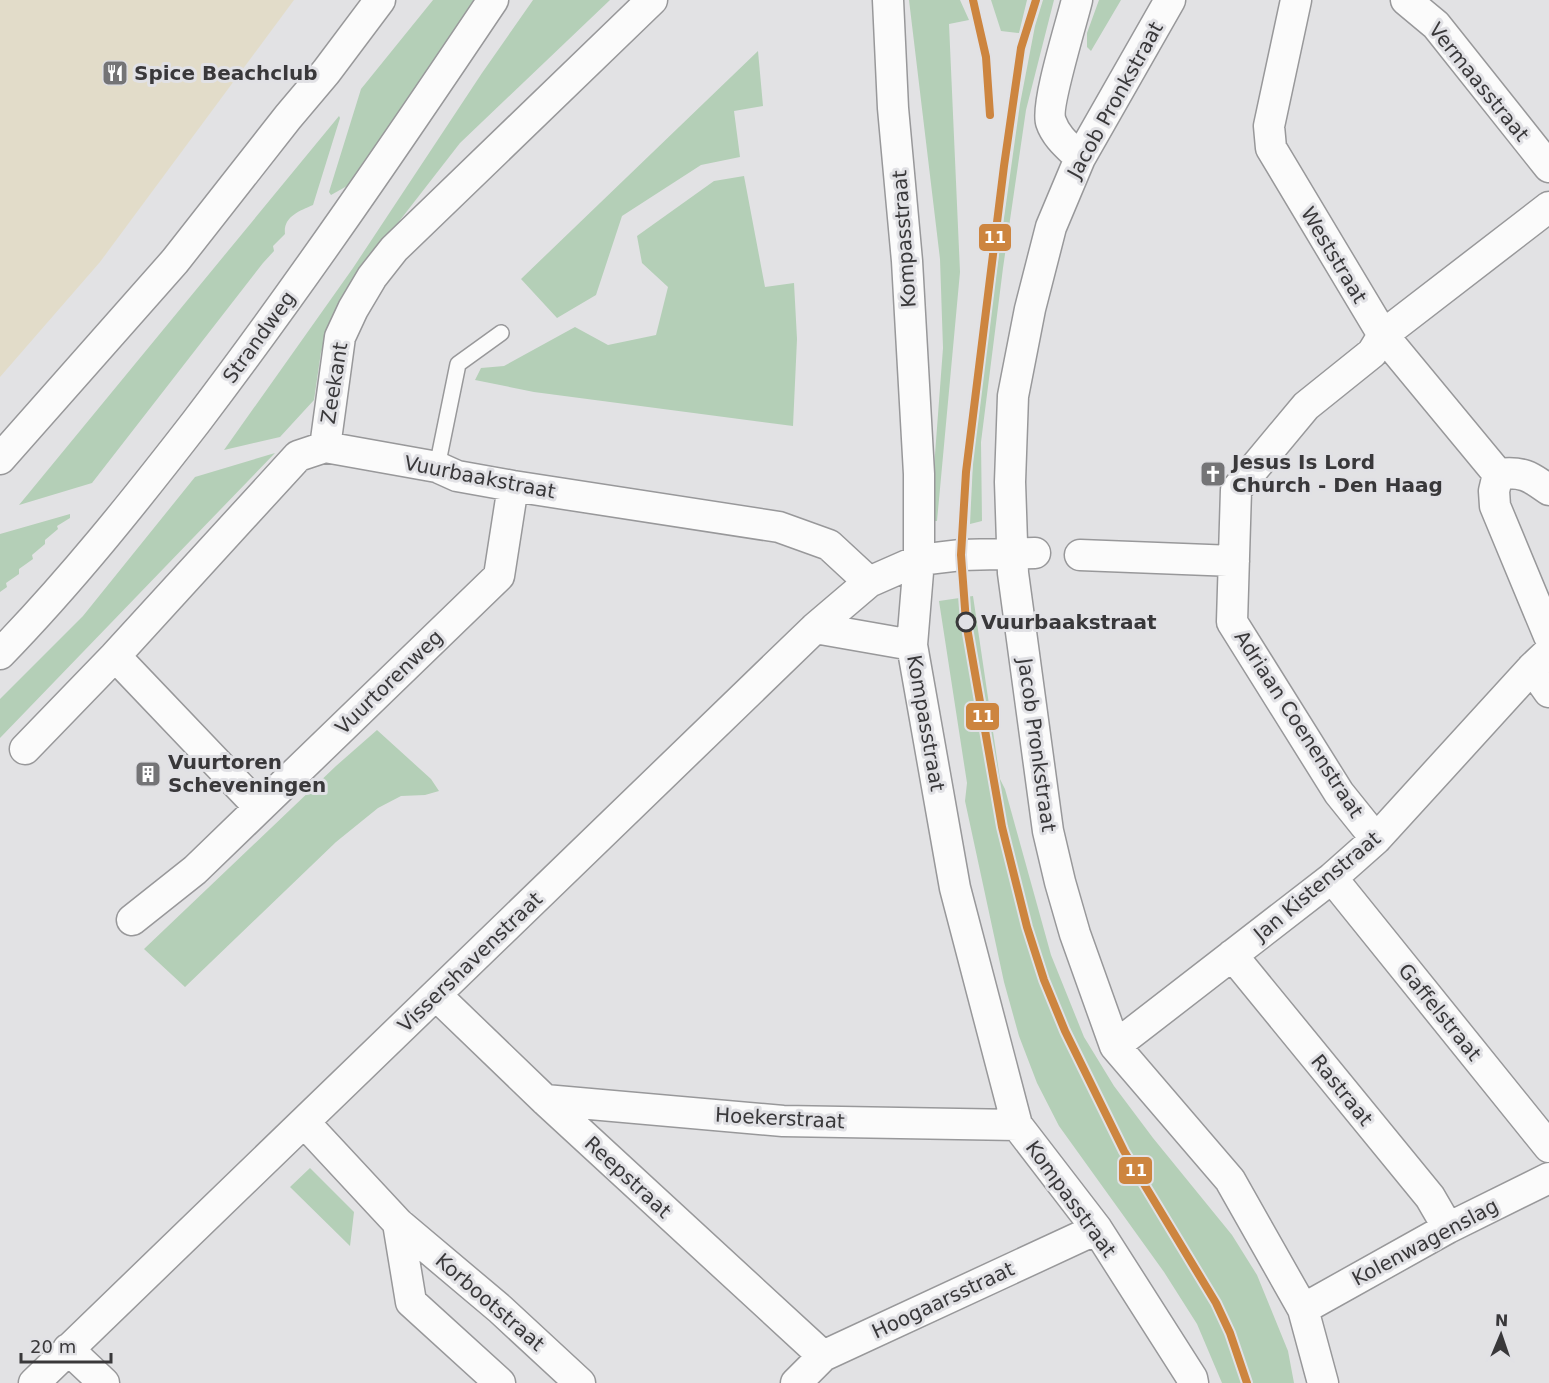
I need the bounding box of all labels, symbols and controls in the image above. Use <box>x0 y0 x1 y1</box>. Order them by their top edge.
street label: Jacob Pronkstraat <box>1061 17 1168 184</box>
street label: Vermaasstraat <box>1424 18 1534 146</box>
restaurant icon: Spice Beachclub <box>100 58 130 88</box>
place label: Spice Beachclub <box>134 61 318 85</box>
street label: Kompasstraat <box>887 169 921 309</box>
street label: Weststraat <box>1296 203 1372 308</box>
line badge: 11 <box>978 223 1012 252</box>
text: 11 <box>984 228 1006 247</box>
street label: Strandweg <box>218 286 300 388</box>
street label: Zeekant <box>316 340 352 426</box>
place label: Jesus Is Lord Church - Den Haag <box>1230 450 1443 497</box>
street label: Vuurbaakstraat <box>402 451 558 503</box>
church icon: Jesus Is Lord Church - Den Haag <box>1198 459 1228 489</box>
place label: Vuurbaakstraat <box>981 610 1157 634</box>
marker: Vuurbaakstraat <box>956 612 976 632</box>
street label: Vuurtorenweg <box>330 625 448 739</box>
street label: Adriaan Coenenstraat <box>1229 626 1369 822</box>
street label: Kompasstraat <box>902 653 950 793</box>
street label: Jacob Pronkstraat <box>1013 655 1061 834</box>
line badge: 11 <box>965 702 1000 731</box>
text: 11 <box>972 707 994 726</box>
place label: Vuurtoren Scheveningen <box>168 750 326 797</box>
building icon: Vuurtoren Scheveningen <box>133 759 163 789</box>
street label: Jan Kistenstraat <box>1247 826 1385 947</box>
street label: Vissershavenstraat <box>393 887 547 1037</box>
street label: Gaffelstraat <box>1393 959 1487 1066</box>
street label: Rastraat <box>1306 1050 1378 1131</box>
street label: Hoekerstraat <box>715 1103 846 1133</box>
street label: Reepstraat <box>580 1131 676 1223</box>
street label: Kompasstraat <box>1021 1136 1121 1262</box>
line badge: 11 <box>1118 1156 1153 1185</box>
text: 11 <box>1125 1161 1147 1180</box>
street label: Kolenwagenslag <box>1348 1193 1502 1291</box>
street label: Korbootstraat <box>431 1248 549 1356</box>
street label: Hoogaarsstraat <box>868 1256 1018 1343</box>
north arrow <box>1471 1305 1531 1365</box>
text: N <box>1494 1311 1509 1330</box>
scale bar <box>21 1326 111 1364</box>
text: 20 m <box>30 1336 76 1357</box>

